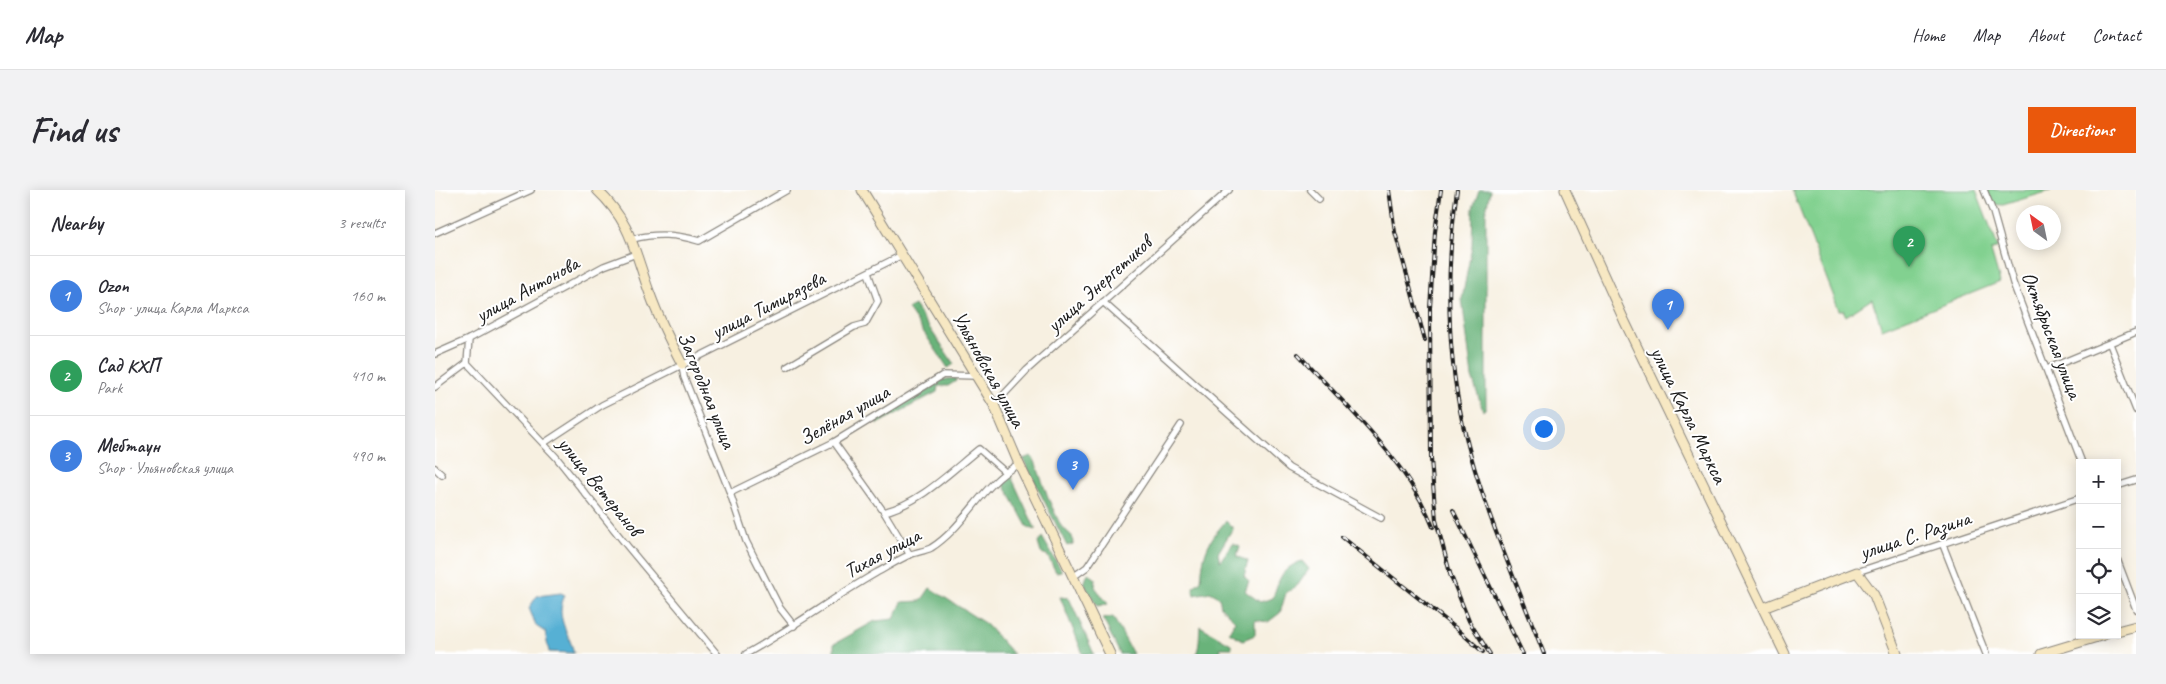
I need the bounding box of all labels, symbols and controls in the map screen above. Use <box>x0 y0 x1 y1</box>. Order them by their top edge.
text: Map <box>25 20 62 50</box>
text: Home <box>1912 24 1945 46</box>
text: Map <box>1973 24 2000 46</box>
text: About <box>2028 24 2064 46</box>
text: Contact <box>2092 24 2141 46</box>
button: Directions <box>2028 107 2136 153</box>
text: Find us <box>30 108 117 153</box>
north arrow <box>2016 205 2061 250</box>
text: Nearby <box>50 210 103 236</box>
text: 3 results <box>338 213 385 233</box>
pin: 2 <box>1893 226 1925 267</box>
street label: улица Энергетиков <box>1040 227 1160 339</box>
street label: улица Антонова <box>469 249 585 329</box>
street label: улица Тимирязева <box>705 264 831 346</box>
street label: Октябрьская улица <box>2016 268 2089 405</box>
text: Ozon <box>97 274 129 298</box>
text: 1 <box>62 286 70 306</box>
text: 160 m <box>351 286 385 306</box>
pin: 1 <box>1652 289 1684 330</box>
text: Shop · улица Карла Маркса <box>97 298 249 318</box>
street label: Ульяновская улица <box>946 306 1032 433</box>
street label: Загородная улица <box>672 328 743 454</box>
street label: улица Карла Маркса <box>1644 341 1734 489</box>
text: Сад КХП <box>97 354 159 378</box>
text: 2 <box>62 366 70 386</box>
text: 410 m <box>351 366 385 386</box>
text: Park <box>97 378 122 398</box>
street label: Зелёная улица <box>794 378 895 451</box>
your location <box>1531 416 1557 442</box>
street label: улица Ветеранов <box>551 429 651 545</box>
text: Мебтаун <box>97 434 160 458</box>
text: 3 <box>62 446 70 466</box>
text: 490 m <box>351 446 385 466</box>
pin: 3 <box>1057 449 1089 490</box>
text: Shop · Ульяновская улица <box>97 458 233 478</box>
map controls <box>2076 459 2121 639</box>
button: + <box>2076 459 2121 504</box>
street label: улица С. Разина <box>1854 504 1976 567</box>
button: − <box>2076 504 2121 549</box>
street label: Тихая улица <box>839 521 927 584</box>
button: locate <box>2076 549 2121 594</box>
button: layers <box>2076 594 2121 639</box>

